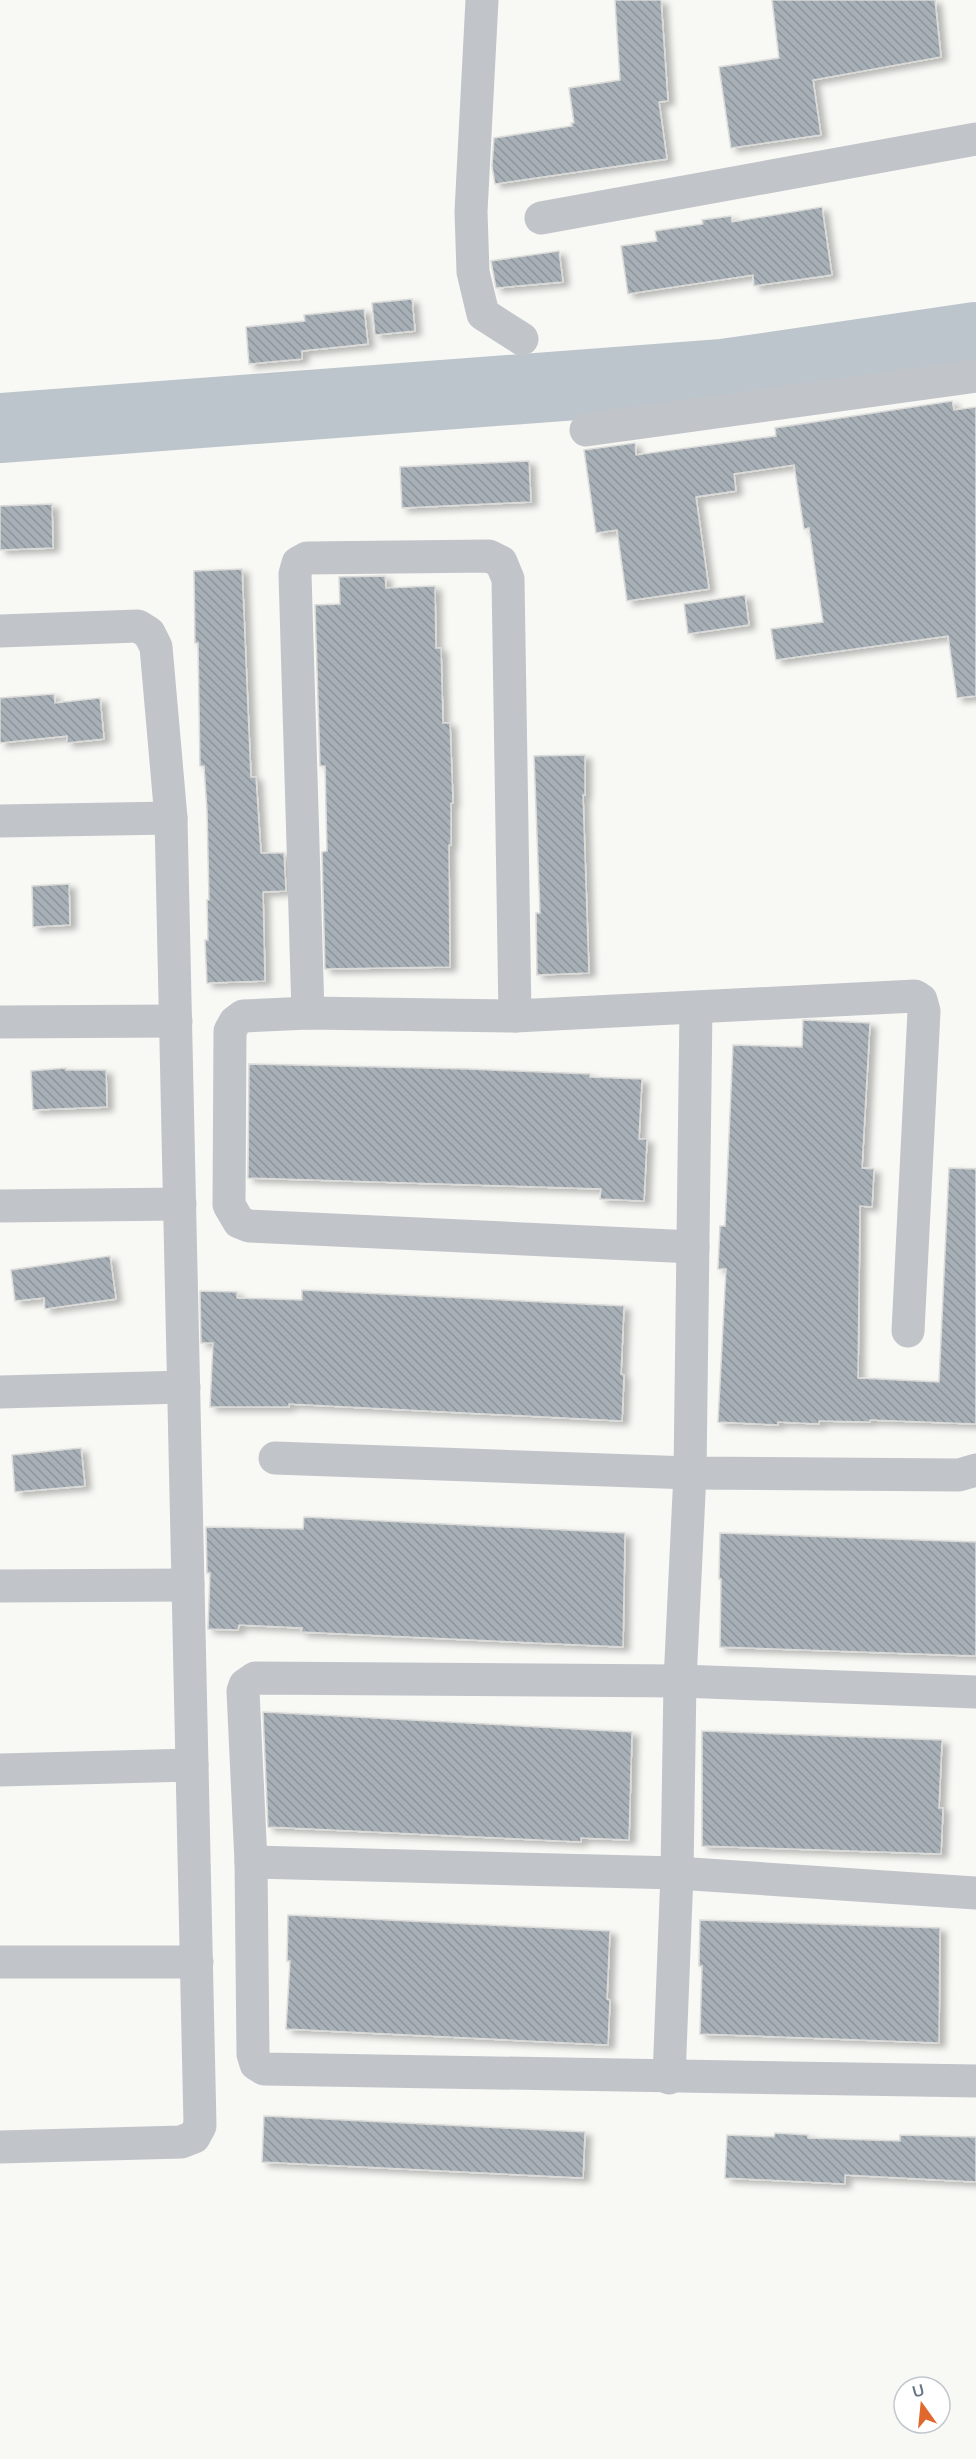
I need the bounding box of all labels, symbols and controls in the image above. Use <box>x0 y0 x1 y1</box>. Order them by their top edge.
north arrow <box>892 2375 952 2435</box>
text: U <box>910 2379 926 2402</box>

